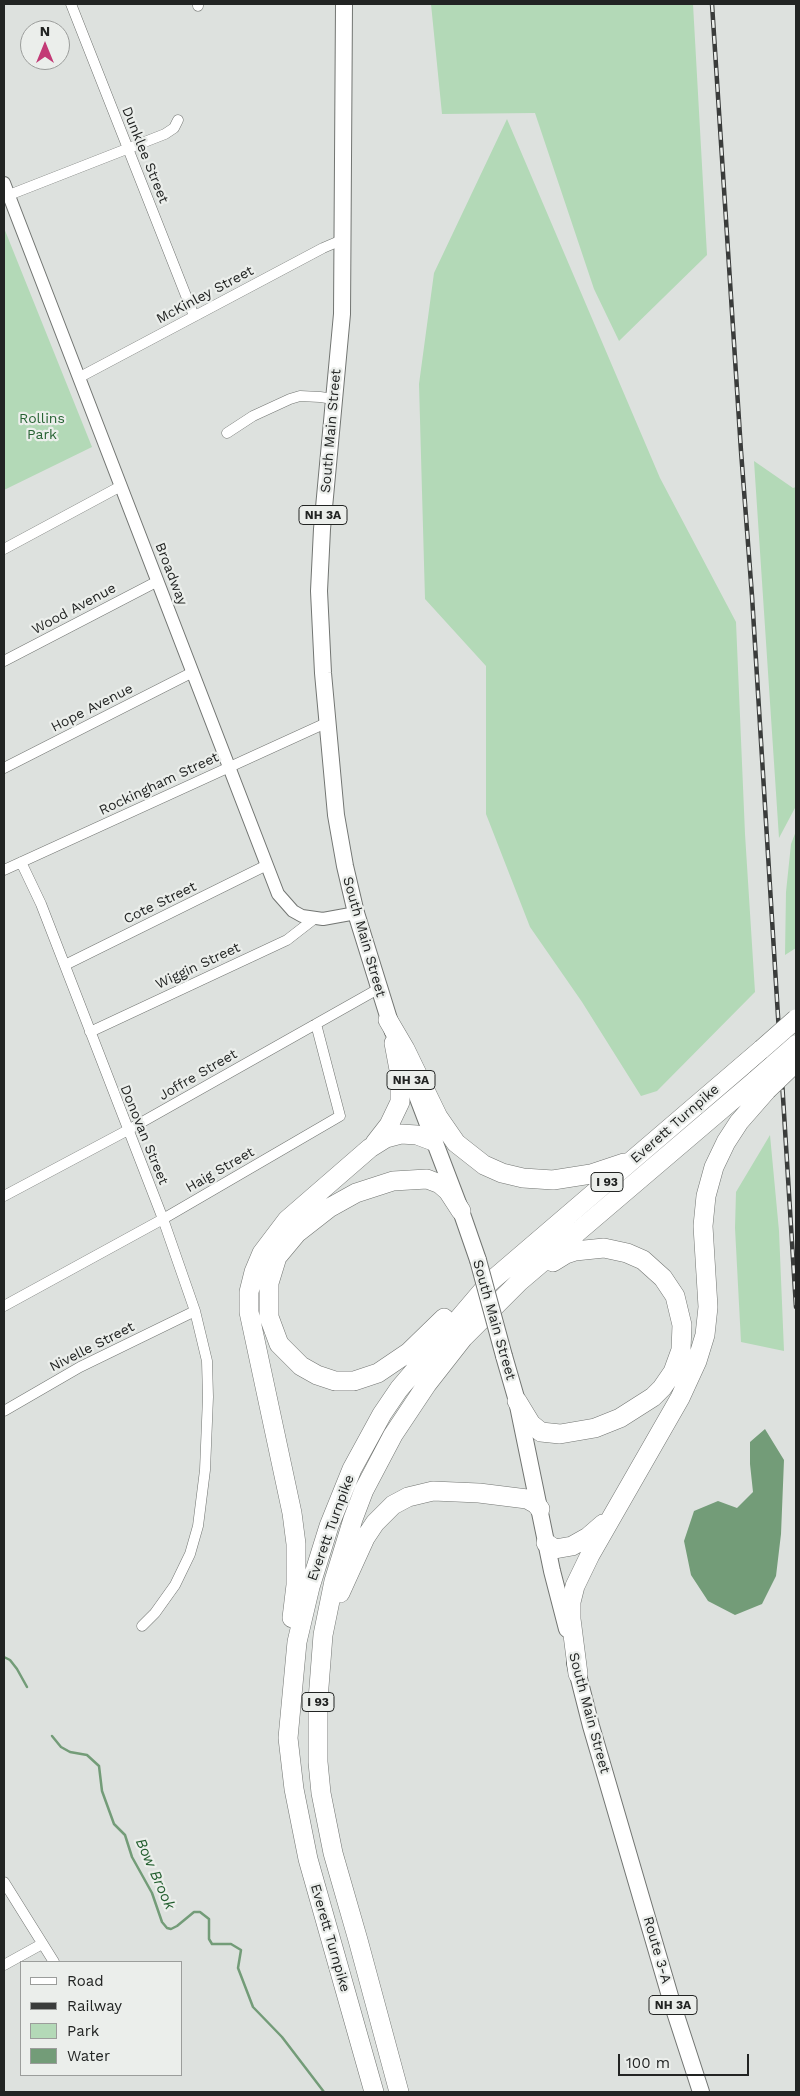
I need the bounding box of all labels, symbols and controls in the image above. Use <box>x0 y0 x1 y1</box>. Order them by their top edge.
north arrow <box>20 20 70 70</box>
text: N <box>40 23 50 39</box>
street label: Dunklee Street <box>118 104 172 206</box>
street label: McKinley Street <box>154 262 256 328</box>
street label: South Main Street <box>317 368 345 494</box>
park label: Rollins Park <box>19 411 65 444</box>
road number: NH 3A <box>299 506 347 524</box>
street label: Broadway <box>151 540 191 608</box>
street label: Wood Avenue <box>29 580 119 638</box>
street label: Hope Avenue <box>48 680 136 736</box>
street label: Rockingham Street <box>97 749 221 819</box>
street label: South Main Street <box>339 875 389 999</box>
street label: Cote Street <box>121 878 199 928</box>
street label: Wiggin Street <box>153 939 243 993</box>
street label: Joffre Street <box>156 1046 240 1104</box>
road number: NH 3A <box>387 1070 435 1090</box>
street label: Everett Turnpike <box>627 1081 723 1167</box>
street label: Donovan Street <box>116 1083 172 1187</box>
street label: Haig Street <box>183 1144 257 1196</box>
road number: I 93 <box>591 1172 623 1192</box>
street label: South Main Street <box>469 1258 519 1382</box>
street label: Nivelle Street <box>47 1318 137 1376</box>
street label: Everett Turnpike <box>304 1473 358 1583</box>
street label: South Main Street <box>565 1651 613 1775</box>
road number: I 93 <box>302 1692 334 1711</box>
water label: Bow Brook <box>131 1835 179 1913</box>
street label: Everett Turnpike <box>307 1882 353 1994</box>
street label: Route 3-A <box>639 1914 675 1986</box>
legend <box>20 1961 182 2076</box>
text: Road <box>67 1972 104 1990</box>
road number: NH 3A <box>649 1996 697 2014</box>
text: Railway <box>67 1997 122 2015</box>
text: Park <box>67 2022 99 2040</box>
scale bar <box>620 2044 751 2076</box>
text: Water <box>67 2047 110 2065</box>
text: 100 m <box>626 2054 670 2072</box>

